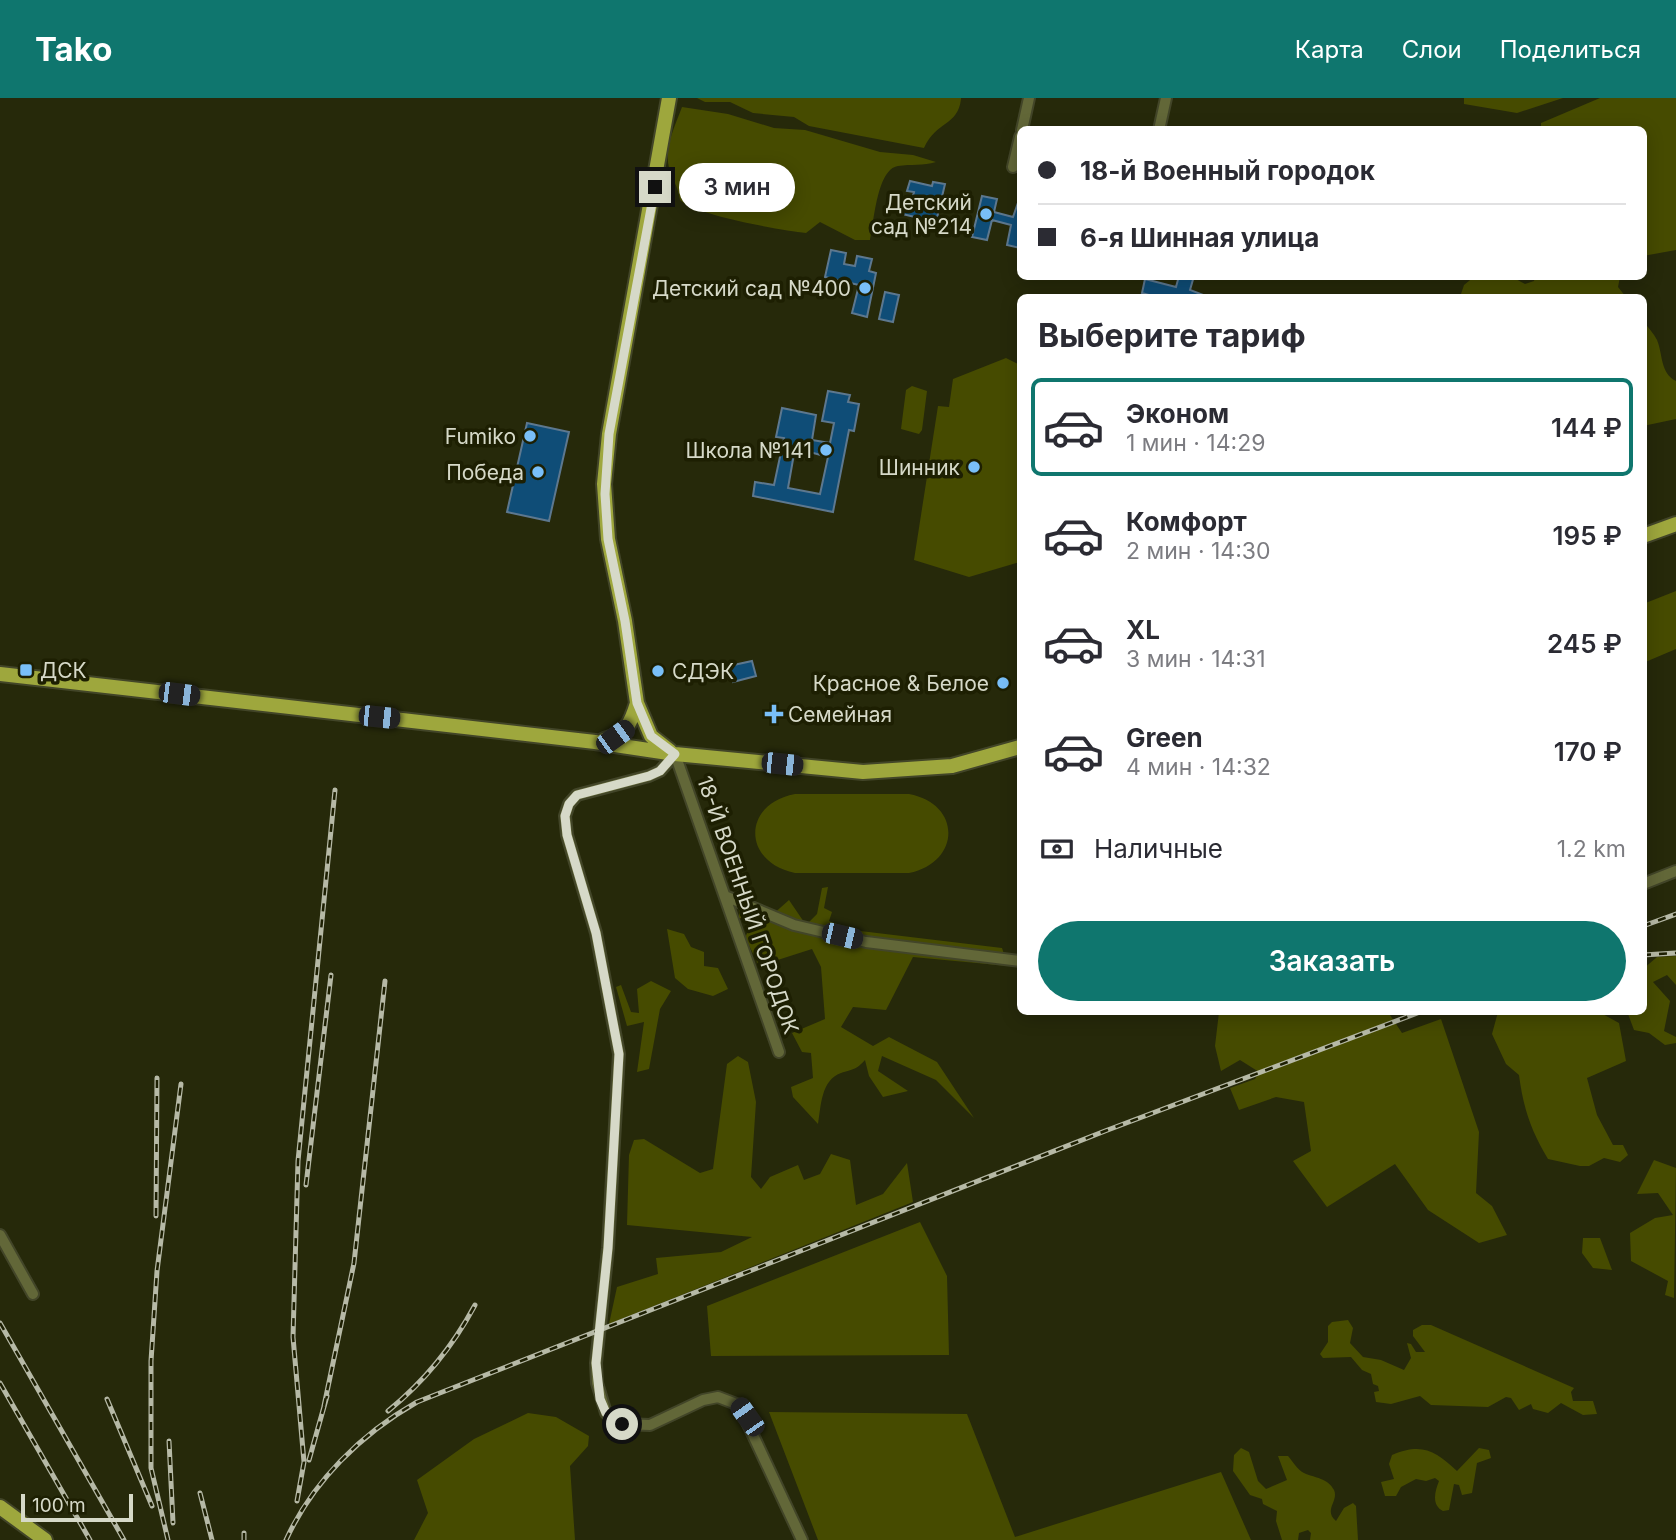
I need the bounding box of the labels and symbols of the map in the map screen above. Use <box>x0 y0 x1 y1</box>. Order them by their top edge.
callout: 3 мин <box>680 162 795 212</box>
route end <box>639 171 671 203</box>
place label: Детский сад №214 <box>871 190 972 239</box>
marker: Детский сад №214 <box>978 206 994 222</box>
place label: Детский сад №400 <box>652 276 851 301</box>
marker: Детский сад №400 <box>857 280 873 296</box>
place label: Fumiko <box>445 424 516 449</box>
marker: Fumiko <box>522 428 538 444</box>
place label: Школа №141 <box>685 438 812 463</box>
marker: Школа №141 <box>818 442 834 458</box>
place label: Шинник <box>879 455 961 480</box>
marker: Шинник <box>966 459 982 475</box>
place label: Победа <box>446 460 524 485</box>
marker: Победа <box>530 464 546 480</box>
place label: ДСК <box>40 658 87 683</box>
place label: СДЭК <box>672 659 734 684</box>
marker: ДСК <box>18 662 34 678</box>
marker: СДЭК <box>650 663 666 679</box>
place label: Красное & Белое <box>813 671 989 696</box>
marker: Красное & Белое <box>995 675 1011 691</box>
car <box>157 681 202 707</box>
place label: Семейная <box>788 702 892 727</box>
car <box>358 704 401 730</box>
marker: Семейная <box>766 706 782 722</box>
car <box>592 716 639 758</box>
car <box>761 751 804 777</box>
street label: 18-Й ВОЕННЫЙ ГОРОДОК <box>692 772 805 1037</box>
car <box>820 921 865 951</box>
car <box>727 1394 768 1440</box>
route start <box>606 1408 638 1440</box>
scale bar <box>21 1491 133 1523</box>

